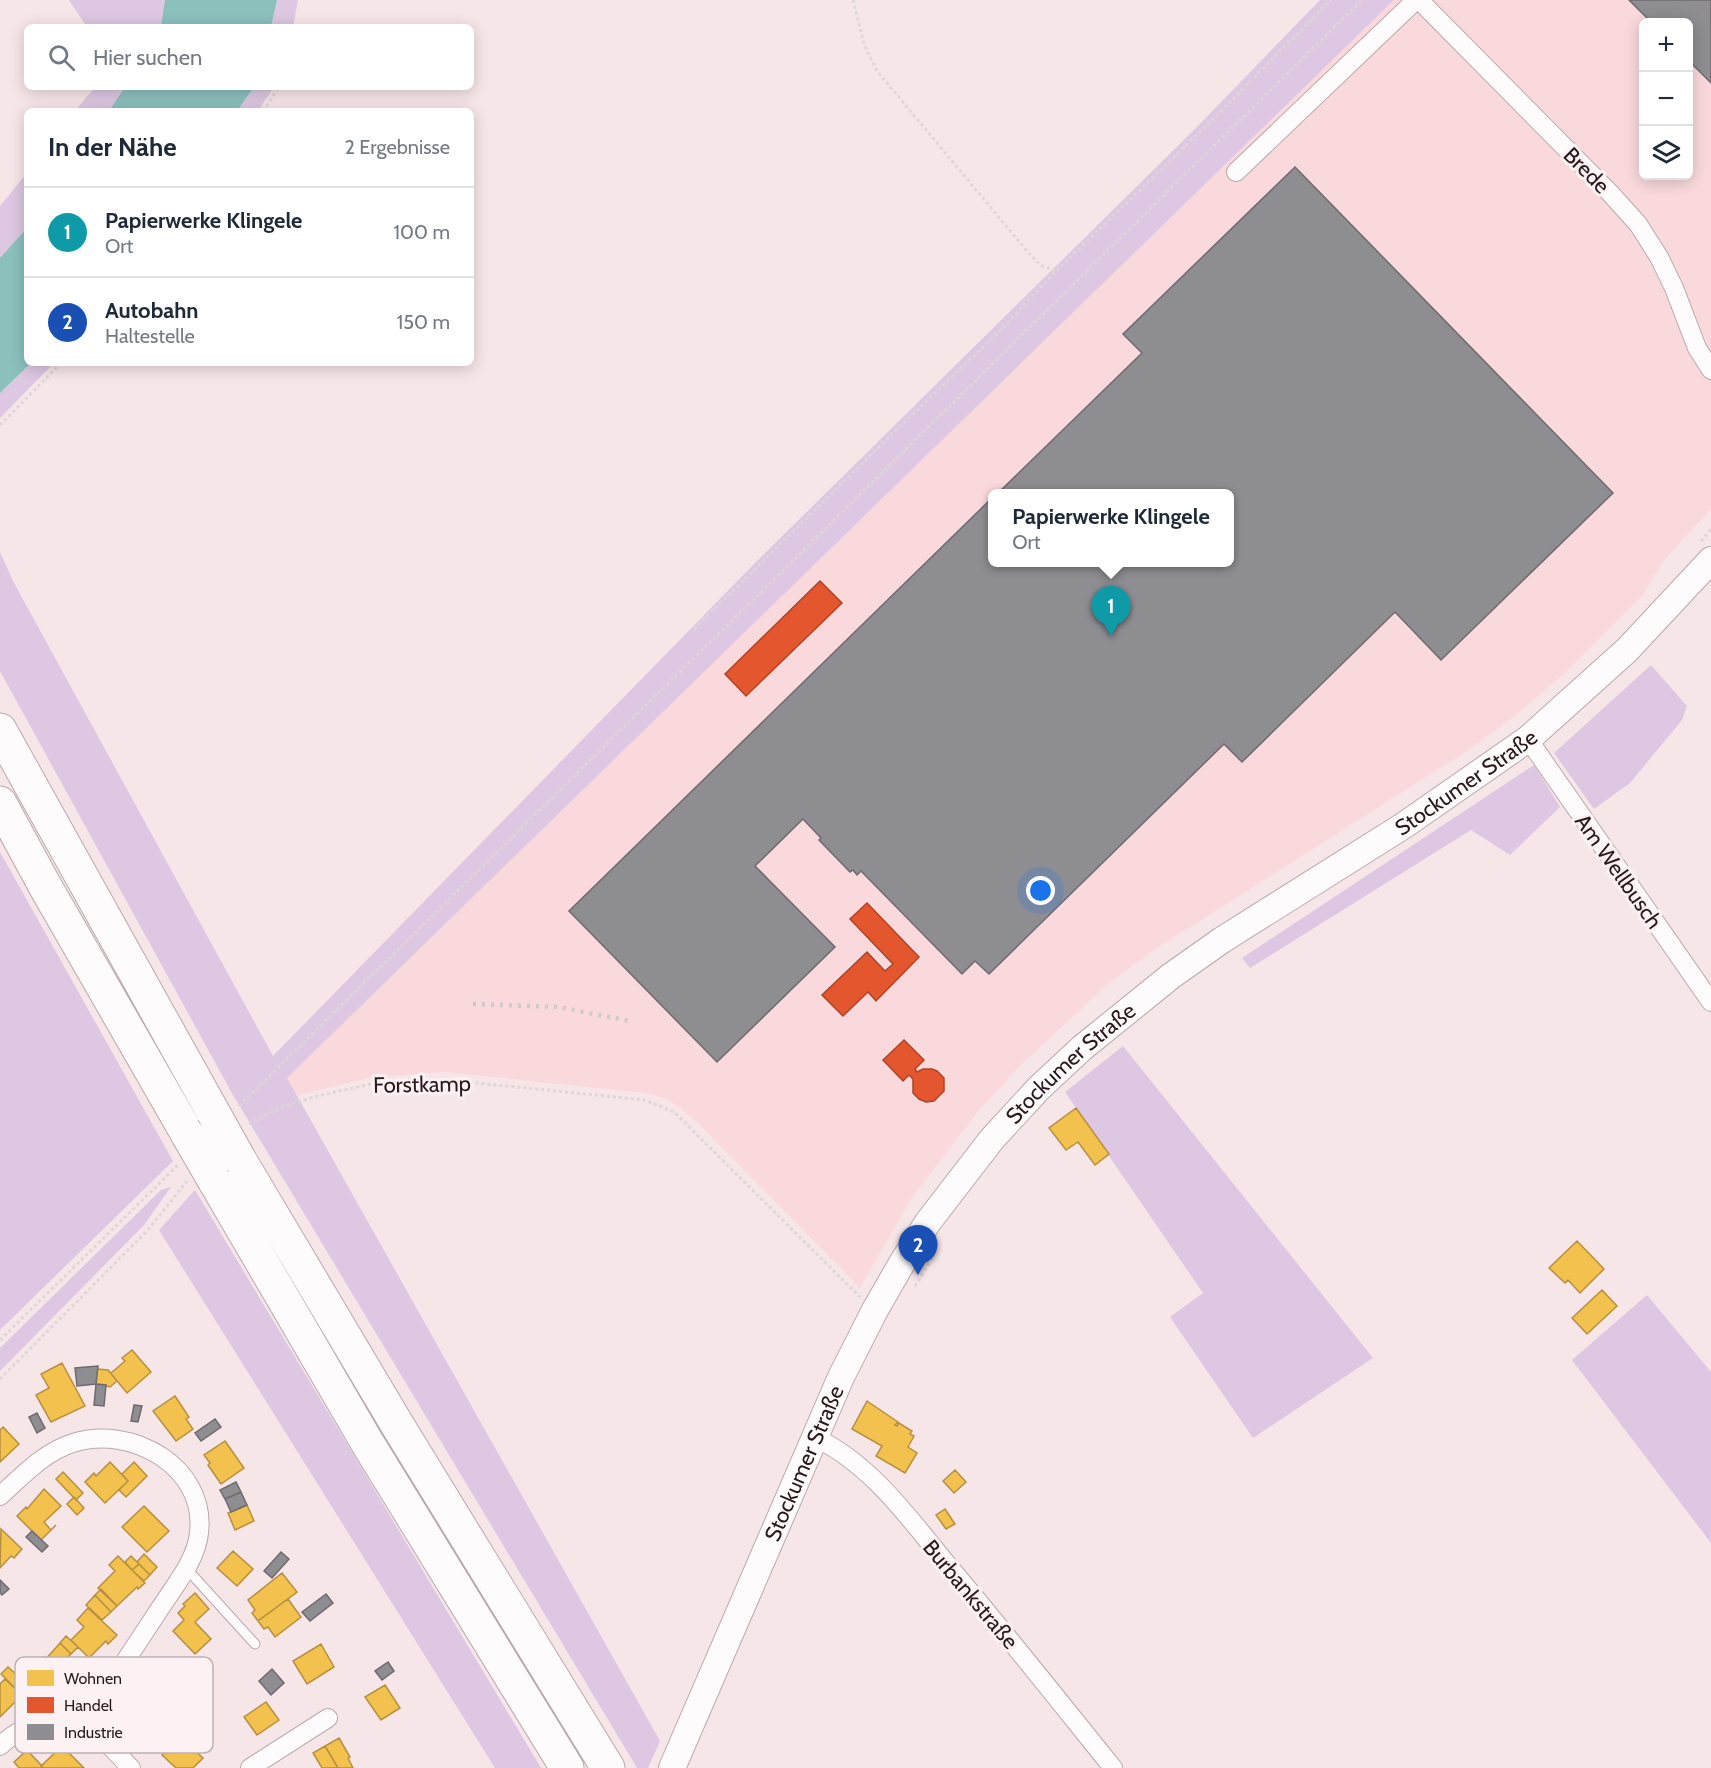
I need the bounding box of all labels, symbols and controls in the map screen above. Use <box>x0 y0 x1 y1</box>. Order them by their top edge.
map controls <box>1639 18 1693 180</box>
button: + <box>1639 18 1693 72</box>
search box <box>24 24 474 90</box>
icon: search <box>45 41 78 74</box>
text: Hier suchen <box>93 44 202 71</box>
button: − <box>1639 72 1693 126</box>
button: layers <box>1639 126 1693 180</box>
text: In der Nähe <box>48 131 177 163</box>
text: 2 Ergebnisse <box>344 135 450 159</box>
street label: Brede <box>1558 142 1615 199</box>
text: Papierwerke Klingele <box>105 207 302 234</box>
text: 1 <box>64 220 71 244</box>
text: 100 m <box>394 220 450 244</box>
text: Ort <box>105 234 133 258</box>
text: Autobahn <box>105 297 198 324</box>
text: 2 <box>62 310 73 334</box>
text: 150 m <box>397 310 450 334</box>
text: Haltestelle <box>105 324 195 348</box>
popup <box>988 489 1234 567</box>
text: Papierwerke Klingele <box>1012 503 1210 530</box>
text: Ort <box>1012 530 1041 554</box>
pin: 1 <box>1092 586 1130 636</box>
street label: Stockumer Straße <box>1390 724 1543 842</box>
street label: Am Wellbusch <box>1569 809 1668 934</box>
your location <box>1026 876 1055 905</box>
street label: Stockumer Straße <box>1000 997 1141 1129</box>
street label: Forstkamp <box>373 1070 471 1099</box>
pin: 2 <box>898 1226 938 1275</box>
street label: Stockumer Straße <box>759 1381 850 1545</box>
street label: Burbankstraße <box>917 1534 1024 1654</box>
legend <box>15 1657 213 1753</box>
text: Wohnen <box>64 1669 122 1688</box>
text: Handel <box>64 1696 113 1715</box>
text: Industrie <box>64 1723 123 1742</box>

